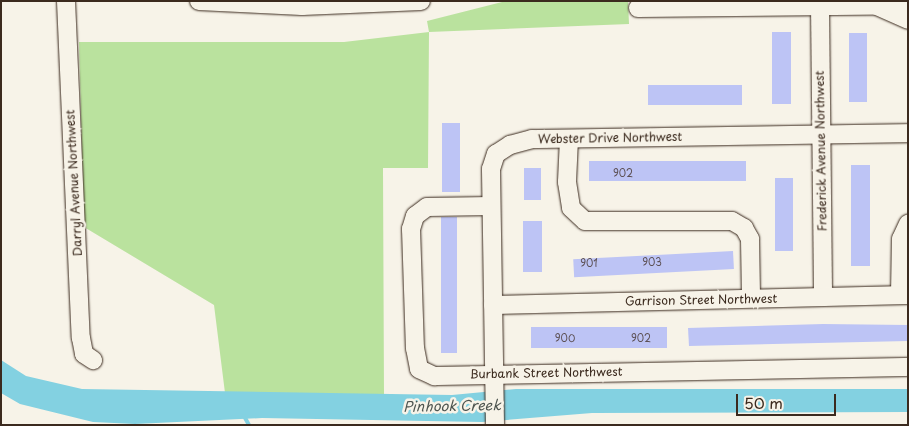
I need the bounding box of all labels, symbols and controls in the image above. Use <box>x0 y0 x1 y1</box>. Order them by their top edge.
street label: Frederick Avenue Northwest <box>812 70 830 232</box>
street label: Darryl Avenue Northwest <box>63 109 85 257</box>
street label: Webster Drive Northwest <box>537 130 683 146</box>
house number: 902 <box>613 167 633 179</box>
house number: 903 <box>642 256 662 268</box>
house number: 901 <box>580 257 598 269</box>
street label: Garrison Street Northwest <box>624 291 778 309</box>
house number: 900 <box>555 332 575 344</box>
house number: 902 <box>631 332 651 344</box>
street label: Burbank Street Northwest <box>469 364 623 382</box>
scale bar <box>739 384 839 416</box>
text: 50 m <box>744 391 783 414</box>
water label: Pinhook Creek <box>403 397 501 415</box>

